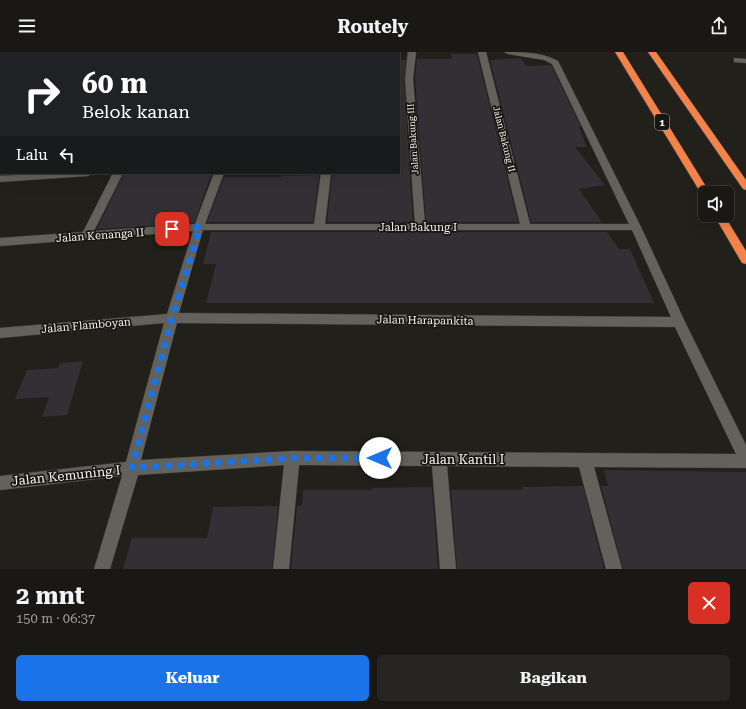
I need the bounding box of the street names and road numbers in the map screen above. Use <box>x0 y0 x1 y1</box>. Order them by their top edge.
street label: Jalan Bakung III <box>406 103 420 175</box>
street label: Jalan Bakung II <box>491 105 517 173</box>
road number: 1 <box>655 114 669 130</box>
street label: Jalan Bakung I <box>379 221 457 234</box>
street label: Jalan Kenanga II <box>56 226 144 245</box>
street label: Jalan Harapankita <box>376 313 474 328</box>
street label: Jalan Flamboyan <box>41 315 131 336</box>
street label: Jalan Kantil I <box>422 452 504 467</box>
street label: Jalan Kemuning I <box>11 462 121 489</box>

